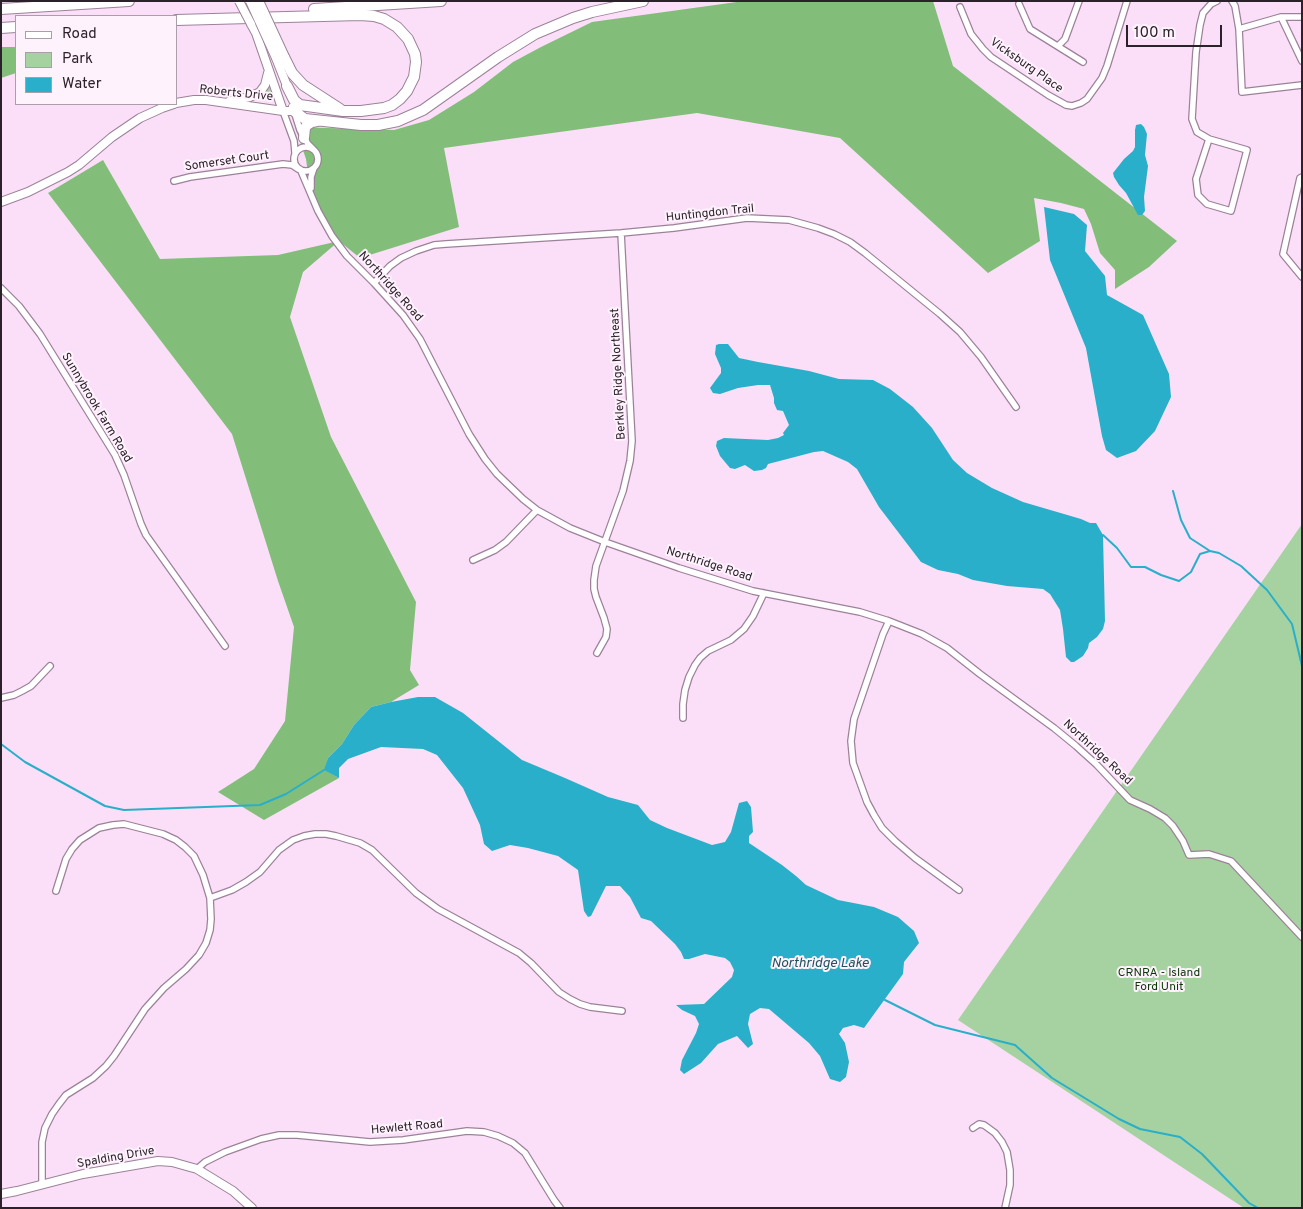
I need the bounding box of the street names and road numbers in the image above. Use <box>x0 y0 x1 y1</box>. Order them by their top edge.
street label: Vicksburg Place <box>987 35 1065 97</box>
street label: Roberts Drive <box>198 83 274 105</box>
street label: Somerset Court <box>184 149 270 175</box>
street label: Huntingdon Trail <box>665 202 755 226</box>
street label: Northridge Road <box>355 249 425 325</box>
street label: Berkley Ridge Northeast <box>608 308 630 440</box>
street label: Sunnybrook Farm Road <box>58 351 134 465</box>
street label: Northridge Road <box>664 544 754 586</box>
street label: Northridge Road <box>1059 717 1135 789</box>
street label: Hewlett Road <box>370 1118 444 1138</box>
street label: Spalding Drive <box>76 1144 156 1172</box>

